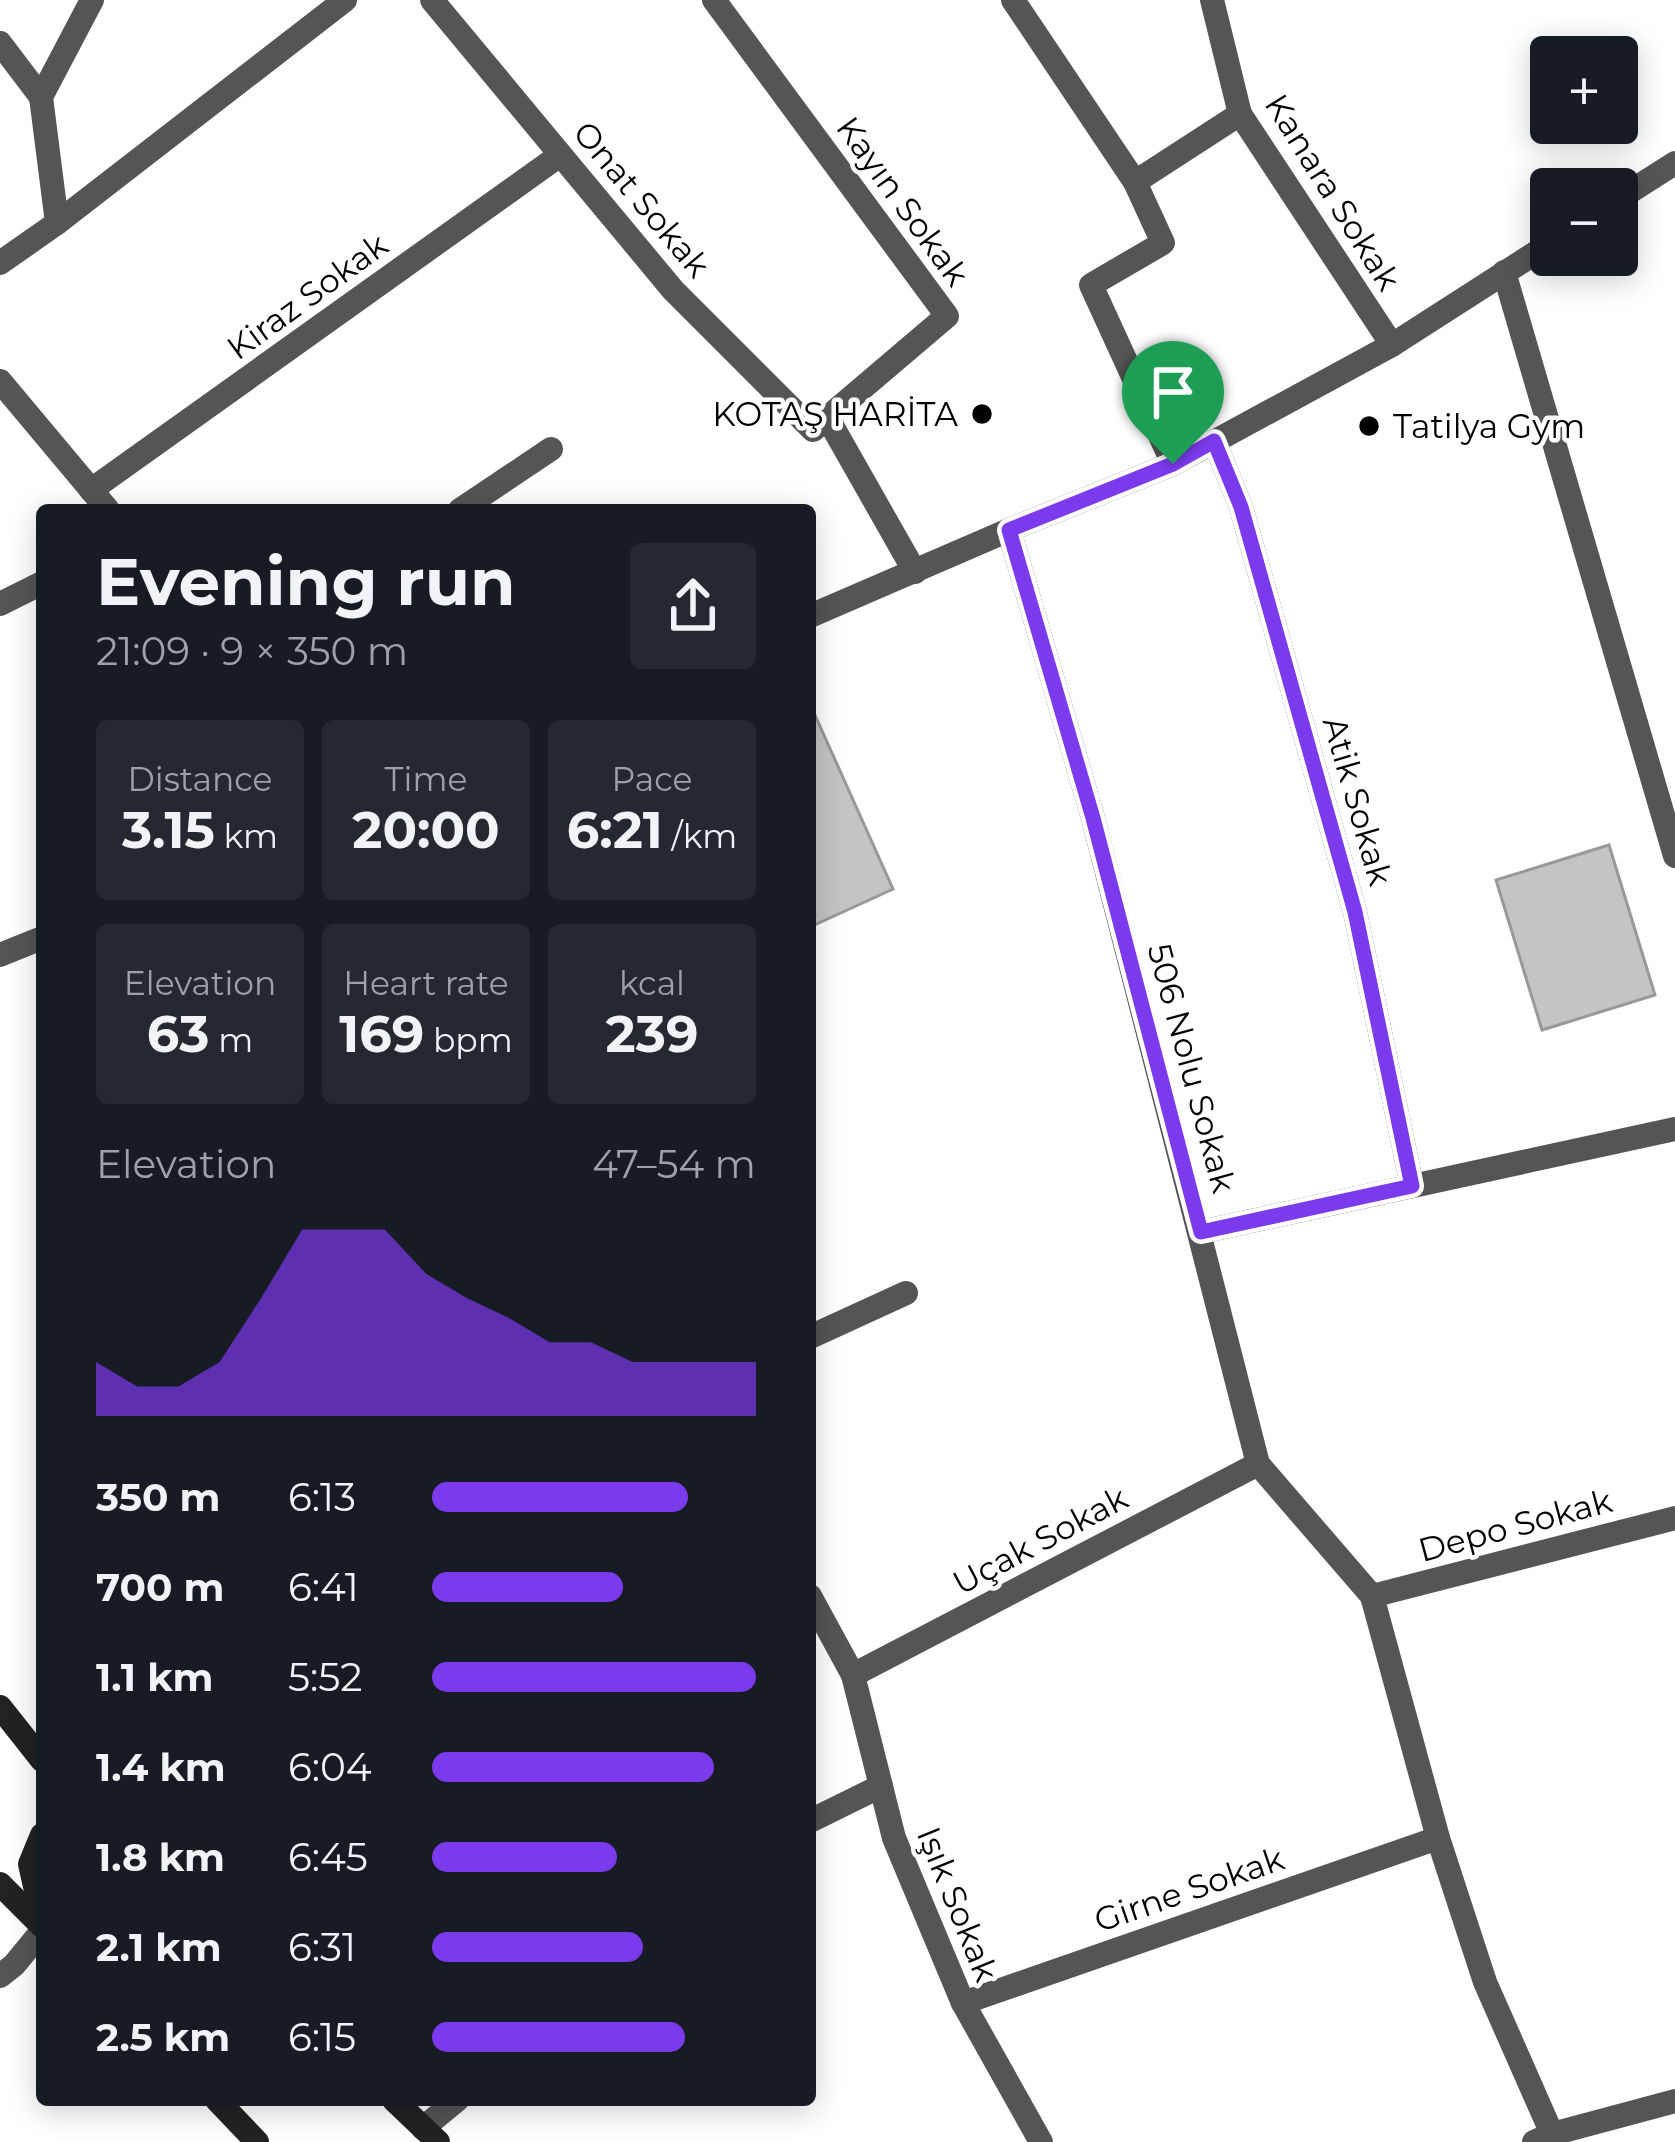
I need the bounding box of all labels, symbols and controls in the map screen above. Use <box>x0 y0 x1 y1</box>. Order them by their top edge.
map controls <box>1530 36 1638 276</box>
button: + <box>1530 36 1638 144</box>
street label: Kanara Sokak <box>1257 86 1409 298</box>
street label: Kayın Sokak <box>828 109 978 294</box>
street label: Onat Sokak <box>565 113 719 285</box>
button: − <box>1530 168 1638 276</box>
street label: Kiraz Sokak <box>219 224 395 368</box>
pin <box>1122 341 1224 464</box>
icon: arrive <box>1140 359 1206 425</box>
place label: KOTAŞ HARİTA <box>712 394 958 434</box>
marker: KOTAŞ HARİTA <box>969 401 995 427</box>
place label: Tatilya Gym <box>1393 406 1585 446</box>
marker: Tatilya Gym <box>1356 413 1382 439</box>
text: Evening run <box>96 541 516 622</box>
button: share <box>630 543 756 669</box>
text: 21:09 · 9 × 350 m <box>96 627 408 675</box>
street label: Atik Sokak <box>1315 712 1401 890</box>
text: Distance <box>128 759 272 799</box>
text: Time <box>385 759 467 799</box>
text: Pace <box>612 759 692 799</box>
text: 3.15 <box>122 799 215 861</box>
text: 20:00 <box>352 799 500 861</box>
text: 6:21 <box>567 799 663 861</box>
text: km <box>215 816 278 856</box>
text: /km <box>663 816 737 856</box>
street label: 506 Nolu Sokak <box>1140 939 1245 1197</box>
text: Elevation <box>124 963 276 1003</box>
text: Heart rate <box>343 963 509 1003</box>
text: kcal <box>619 963 685 1003</box>
text: 63 <box>147 1003 210 1065</box>
text: 169 <box>339 1003 424 1065</box>
text: 239 <box>606 1003 698 1065</box>
text: m <box>210 1020 253 1060</box>
text: bpm <box>424 1020 513 1060</box>
text: Elevation <box>96 1140 276 1188</box>
text: 47–54 m <box>592 1140 756 1188</box>
text: 350 m <box>96 1473 220 1521</box>
text: 6:13 <box>288 1473 356 1521</box>
street label: Uçak Sokak <box>946 1477 1134 1603</box>
street label: Depo Sokak <box>1414 1480 1616 1570</box>
text: 700 m <box>96 1563 224 1611</box>
text: 6:41 <box>288 1563 359 1611</box>
text: 1.1 km <box>96 1653 214 1701</box>
text: 5:52 <box>288 1653 362 1701</box>
text: 1.4 km <box>96 1743 226 1791</box>
text: 6:04 <box>288 1743 372 1791</box>
street label: Işık Sokak <box>909 1821 1007 1987</box>
text: 1.8 km <box>96 1833 225 1881</box>
text: 6:45 <box>288 1833 368 1881</box>
street label: Girne Sokak <box>1089 1838 1289 1940</box>
text: 2.1 km <box>96 1923 222 1971</box>
text: 6:31 <box>288 1923 356 1971</box>
text: 2.5 km <box>96 2013 230 2061</box>
text: 6:15 <box>288 2013 356 2061</box>

